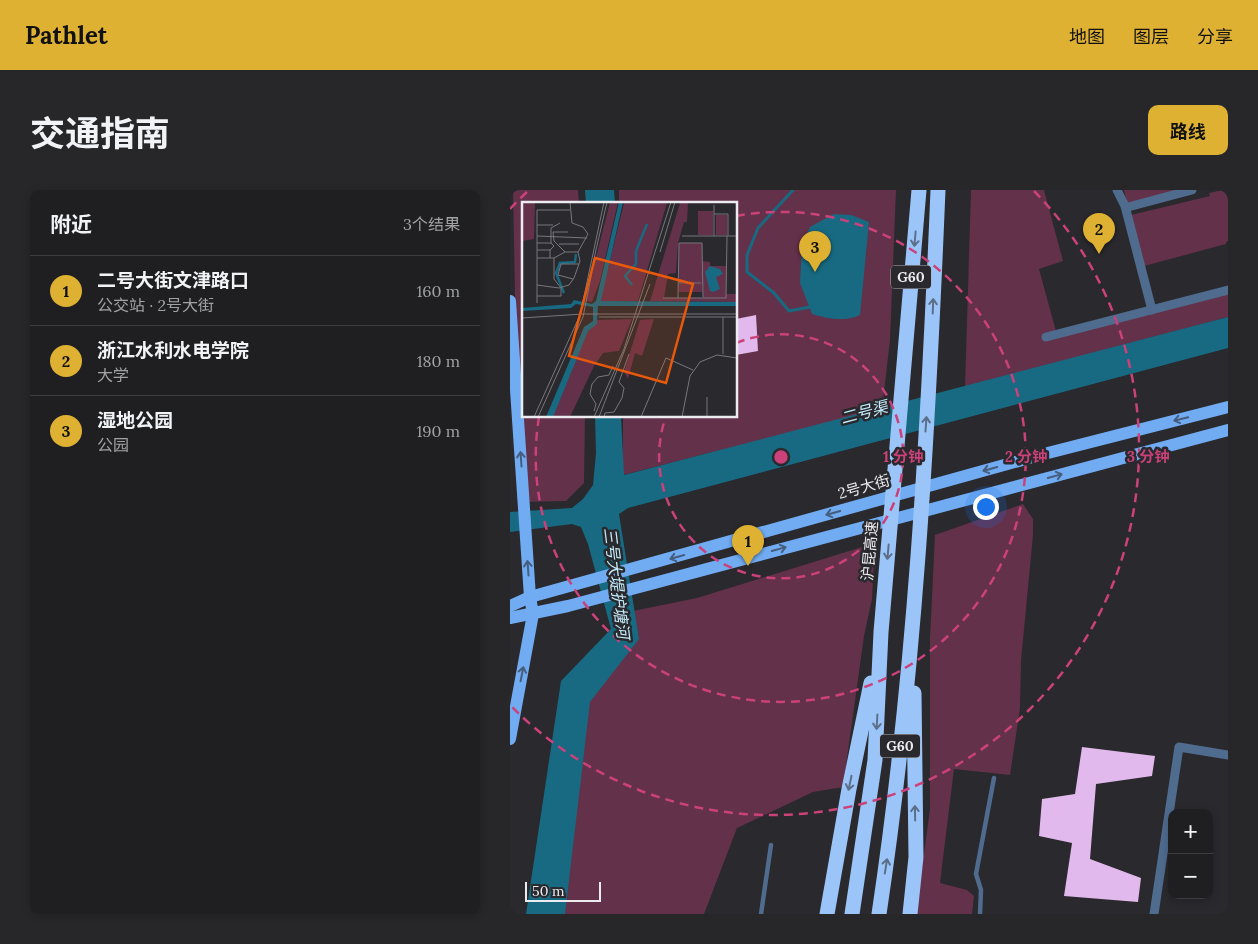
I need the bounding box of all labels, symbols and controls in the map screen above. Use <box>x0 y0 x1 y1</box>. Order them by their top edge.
text: Pathlet <box>25 20 108 51</box>
text: 地图 <box>1069 25 1105 48</box>
text: 图层 <box>1133 25 1169 48</box>
text: 分享 <box>1197 25 1233 48</box>
button: 路线 <box>1148 105 1228 155</box>
text: 交通指南 <box>30 111 170 156</box>
inset map <box>522 202 738 418</box>
text: 附近 <box>50 211 92 238</box>
pin: 2 <box>1083 213 1115 254</box>
text: 3个结果 <box>403 214 460 234</box>
one-way arrow <box>910 230 919 246</box>
pin: 3 <box>799 231 831 272</box>
road number: G60 <box>891 265 931 288</box>
text: 二号大街文津路口 <box>97 268 249 292</box>
text: 1 <box>63 281 69 301</box>
text: 160 m <box>416 281 460 301</box>
text: 公交站 · 2号大街 <box>97 295 214 315</box>
one-way arrow <box>929 298 938 314</box>
text: 浙江水利水电学院 <box>97 338 249 362</box>
text: 2 <box>62 351 70 371</box>
text: 180 m <box>417 351 460 371</box>
text: 大学 <box>97 365 129 385</box>
water label: 二号渠 <box>838 396 892 428</box>
text: 湿地公园 <box>97 408 173 432</box>
one-way arrow <box>1173 415 1189 424</box>
one-way arrow <box>922 416 931 432</box>
text: 3 <box>62 421 70 441</box>
text: 190 m <box>416 421 460 441</box>
text: 公园 <box>97 435 129 455</box>
text: 1 分钟 <box>883 447 923 466</box>
text: 2 分钟 <box>1005 447 1047 466</box>
text: 3 分钟 <box>1127 447 1169 466</box>
centre of rings <box>772 448 790 466</box>
one-way arrow <box>517 451 526 467</box>
one-way arrow <box>982 465 998 474</box>
street label: 2号大街 <box>836 470 892 503</box>
one-way arrow <box>1046 471 1062 480</box>
your location <box>973 494 999 520</box>
one-way arrow <box>826 509 842 518</box>
street label: 沪昆高速 <box>857 520 882 582</box>
pin: 1 <box>732 525 764 566</box>
water label: 三号大堤护塘河 <box>600 526 634 643</box>
one-way arrow <box>771 544 787 553</box>
one-way arrow <box>883 544 893 560</box>
one-way arrow <box>669 552 685 562</box>
one-way arrow <box>523 561 533 577</box>
one-way arrow <box>518 667 528 683</box>
one-way arrow <box>872 714 882 730</box>
road number: G60 <box>880 734 920 758</box>
one-way arrow <box>845 775 855 791</box>
one-way arrow <box>911 805 920 821</box>
map controls <box>1168 809 1213 899</box>
button: + <box>1168 809 1213 854</box>
button: − <box>1168 854 1213 899</box>
one-way arrow <box>881 858 891 874</box>
scale bar <box>525 879 601 902</box>
text: 50 m <box>532 882 565 900</box>

